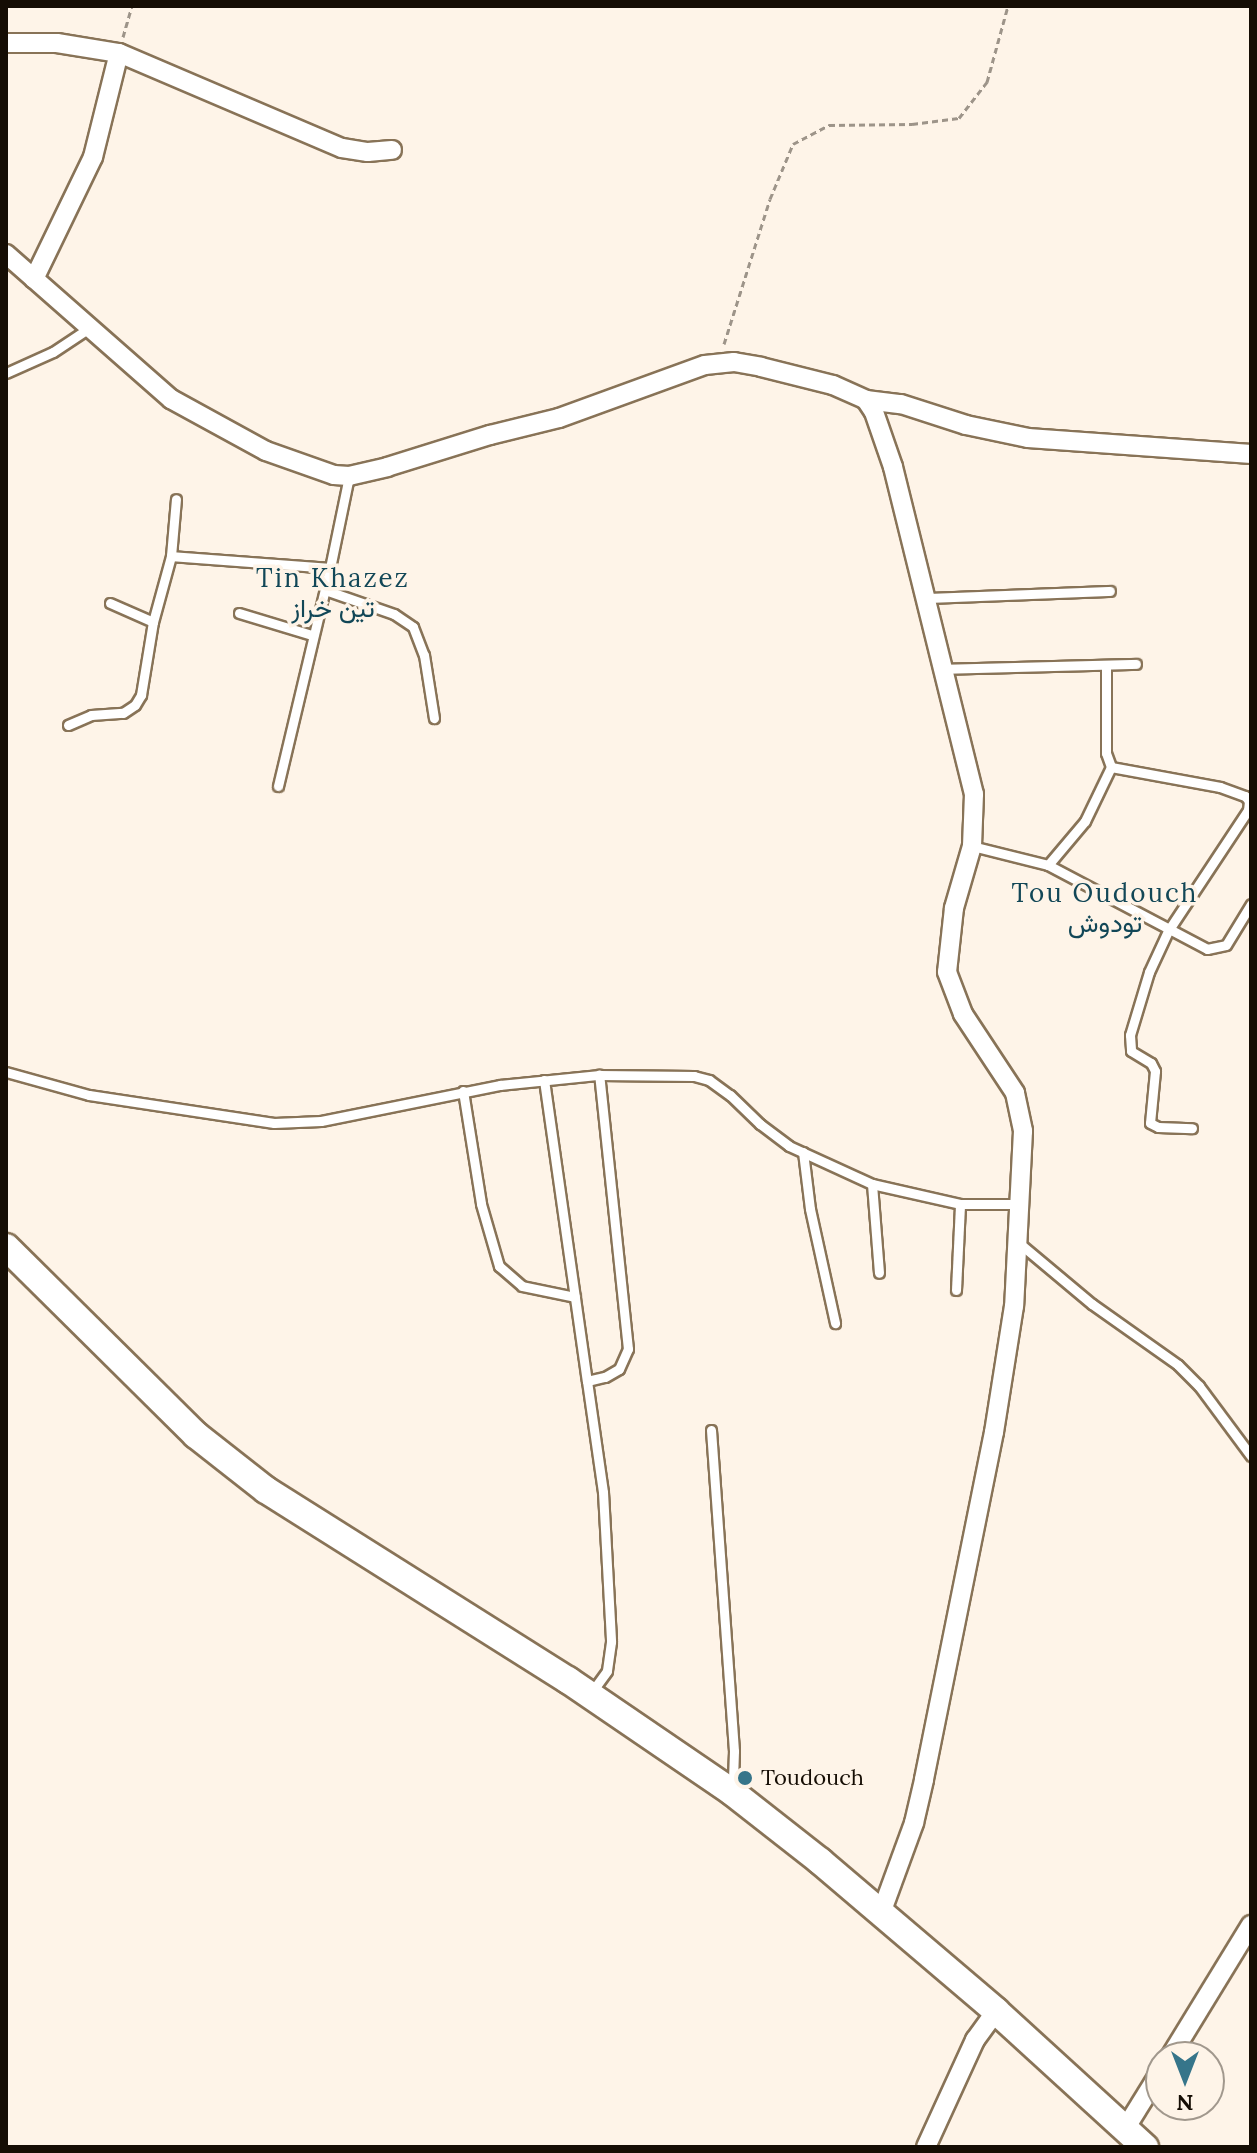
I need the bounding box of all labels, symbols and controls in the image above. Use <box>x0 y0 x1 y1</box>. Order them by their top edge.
district label: Tin Khazez تين خراز <box>256 562 410 624</box>
district label: Tou Oudouch تودوش <box>1012 877 1198 938</box>
place label: Toudouch <box>761 1765 864 1791</box>
marker: Toudouch <box>736 1769 754 1787</box>
north arrow <box>1145 2041 1225 2121</box>
text: N <box>1177 2089 1194 2117</box>

